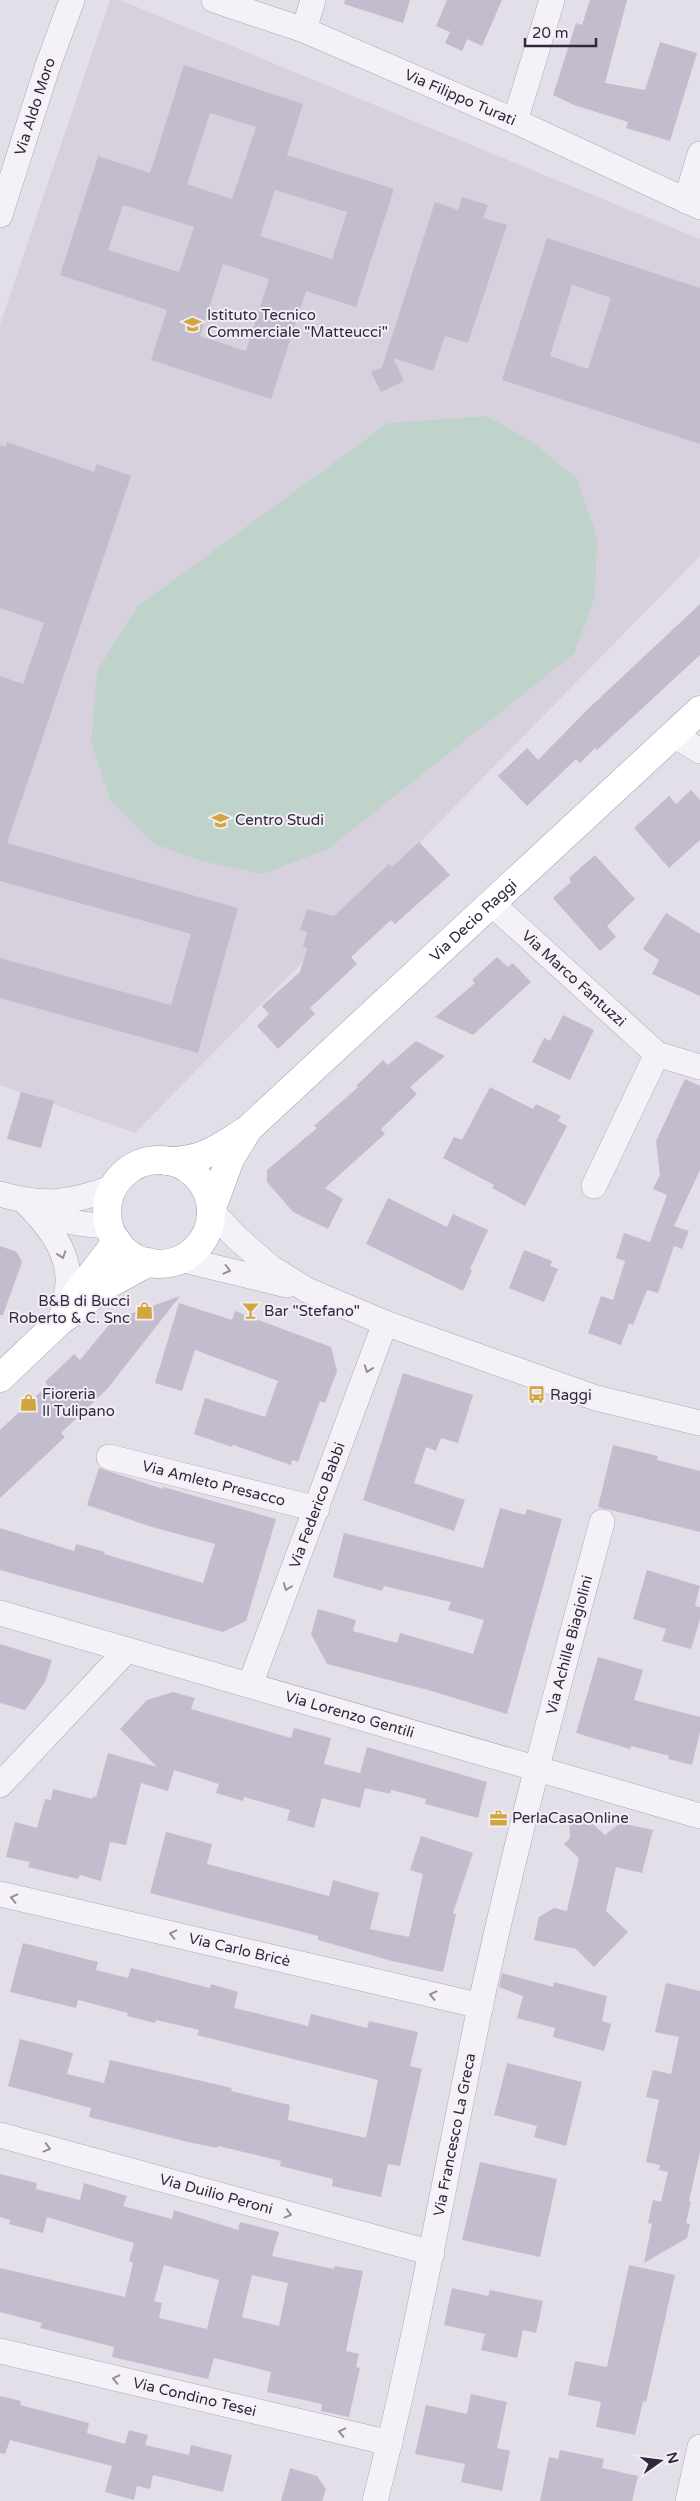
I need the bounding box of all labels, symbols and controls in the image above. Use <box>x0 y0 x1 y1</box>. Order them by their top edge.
scale bar <box>525 15 596 47</box>
text: 20 m <box>532 24 569 42</box>
street label: Via Aldo Moro <box>11 55 59 158</box>
street label: Via Filippo Turati <box>402 65 519 129</box>
place label: Istituto Tecnico Commerciale "Matteucci" <box>207 306 388 341</box>
school or university icon: Istituto Tecnico Commerciale "Matteucci" <box>183 314 203 334</box>
school or university icon: Centro Studi <box>211 810 231 830</box>
place label: Centro Studi <box>235 811 324 829</box>
street label: Via Decio Raggi <box>426 875 521 965</box>
street label: Via Marco Fantuzzi <box>518 926 630 1030</box>
one-way arrow <box>56 1251 66 1259</box>
one-way arrow <box>223 1264 232 1275</box>
place label: B&B di Bucci Roberto & C. Snc <box>8 1292 130 1327</box>
shop icon: B&B di Bucci Roberto & C. Snc <box>134 1300 154 1320</box>
bar icon: Bar "Stefano" <box>240 1301 260 1321</box>
place label: Bar "Stefano" <box>264 1302 360 1320</box>
one-way arrow <box>364 1364 374 1372</box>
place label: Fioreria Il Tulipano <box>42 1385 115 1420</box>
bus stop icon: Raggi <box>526 1385 546 1405</box>
place label: Raggi <box>550 1386 592 1404</box>
shop icon: Fioreria Il Tulipano <box>18 1393 38 1413</box>
street label: Via Federico Babbi <box>285 1439 349 1571</box>
street label: Via Amleto Presacco <box>140 1457 287 1510</box>
street label: Via Achille Biagiolini <box>542 1573 596 1717</box>
one-way arrow <box>283 1582 293 1590</box>
street label: Via Lorenzo Gentili <box>283 1687 416 1742</box>
office icon: PerlaCasaOnline <box>488 1808 508 1828</box>
place label: PerlaCasaOnline <box>512 1809 629 1827</box>
one-way arrow <box>10 1893 19 1904</box>
one-way arrow <box>168 1929 177 1940</box>
street label: Via Carlo Bricè <box>187 1929 292 1970</box>
one-way arrow <box>429 1990 438 2001</box>
street label: Via Francesco La Greca <box>429 2051 479 2218</box>
one-way arrow <box>42 2142 51 2152</box>
street label: Via Duilio Peroni <box>157 2170 275 2218</box>
one-way arrow <box>284 2208 292 2218</box>
one-way arrow <box>111 2374 120 2385</box>
street label: Via Condino Tesei <box>131 2374 258 2420</box>
one-way arrow <box>338 2427 347 2438</box>
north arrow <box>635 2436 685 2486</box>
text: N <box>663 2450 682 2465</box>

